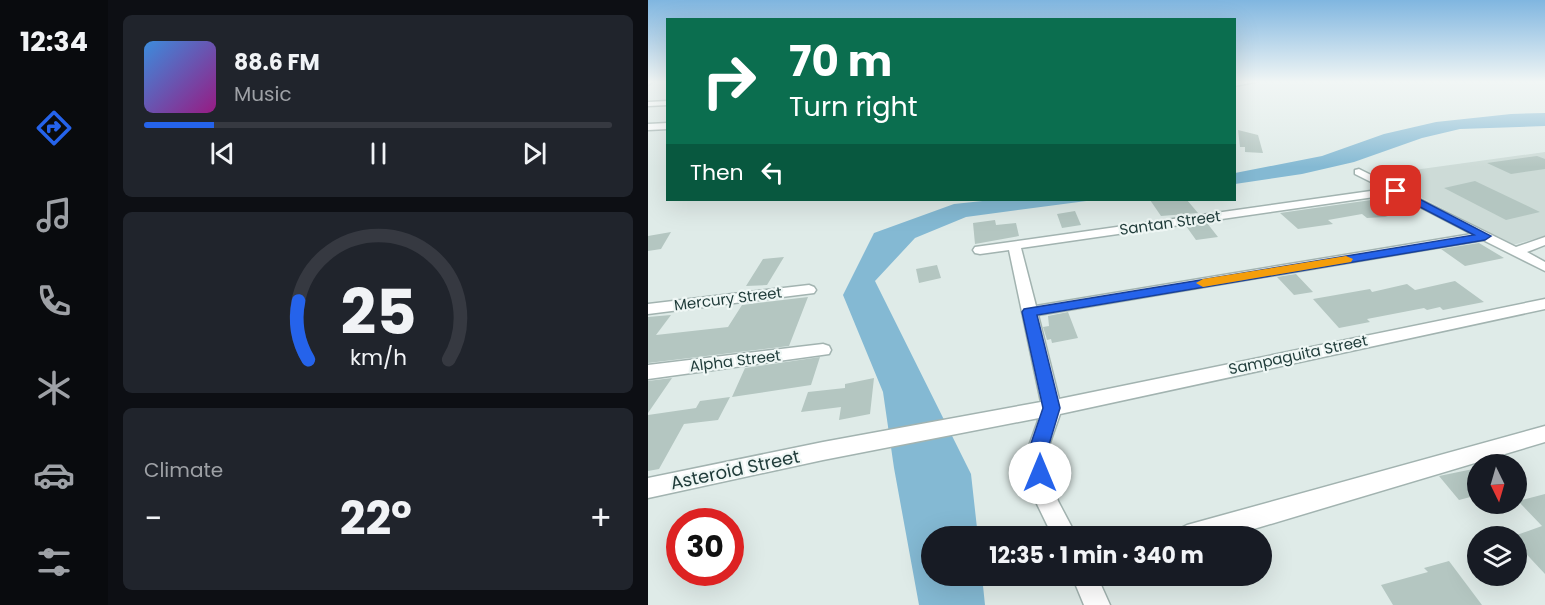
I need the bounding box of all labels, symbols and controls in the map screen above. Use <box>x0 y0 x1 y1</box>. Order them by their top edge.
text: 12:34 <box>20 23 88 60</box>
text: 70 m <box>789 32 892 91</box>
icon: right <box>690 42 768 120</box>
text: 88.6 FM <box>234 47 320 78</box>
text: Music <box>234 80 292 108</box>
text: Turn right <box>789 88 918 125</box>
icon: directions <box>33 107 75 149</box>
icon: previous <box>206 137 239 170</box>
icon: pause <box>362 137 395 170</box>
icon: next <box>518 137 551 170</box>
icon: left <box>756 156 789 189</box>
text: Then <box>690 157 744 188</box>
pin <box>1370 165 1421 216</box>
icon: arrive <box>1379 174 1412 207</box>
icon: music <box>33 194 75 236</box>
street label: Santan Street <box>1118 205 1222 240</box>
text: 25 <box>340 268 416 356</box>
icon: phone <box>33 280 75 322</box>
street label: Mercury Street <box>673 281 783 316</box>
street label: Sampaguita Street <box>1226 330 1369 380</box>
text: km/h <box>349 342 407 373</box>
street label: Alpha Street <box>688 344 782 377</box>
icon: climate <box>33 367 75 409</box>
position arrow <box>1008 441 1072 505</box>
street label: Asteroid Street <box>668 444 802 495</box>
icon: car <box>33 454 75 496</box>
north arrow <box>1467 454 1527 514</box>
map controls <box>1467 454 1527 586</box>
text: Climate <box>144 456 223 484</box>
text: 22° <box>340 487 412 550</box>
text: − <box>144 495 162 542</box>
text: + <box>589 495 612 542</box>
speed limit sign: 30 <box>666 508 744 586</box>
button: layers <box>1467 526 1527 586</box>
text: 12:35 · 1 min · 340 m <box>989 540 1204 571</box>
icon: filters <box>33 541 75 583</box>

